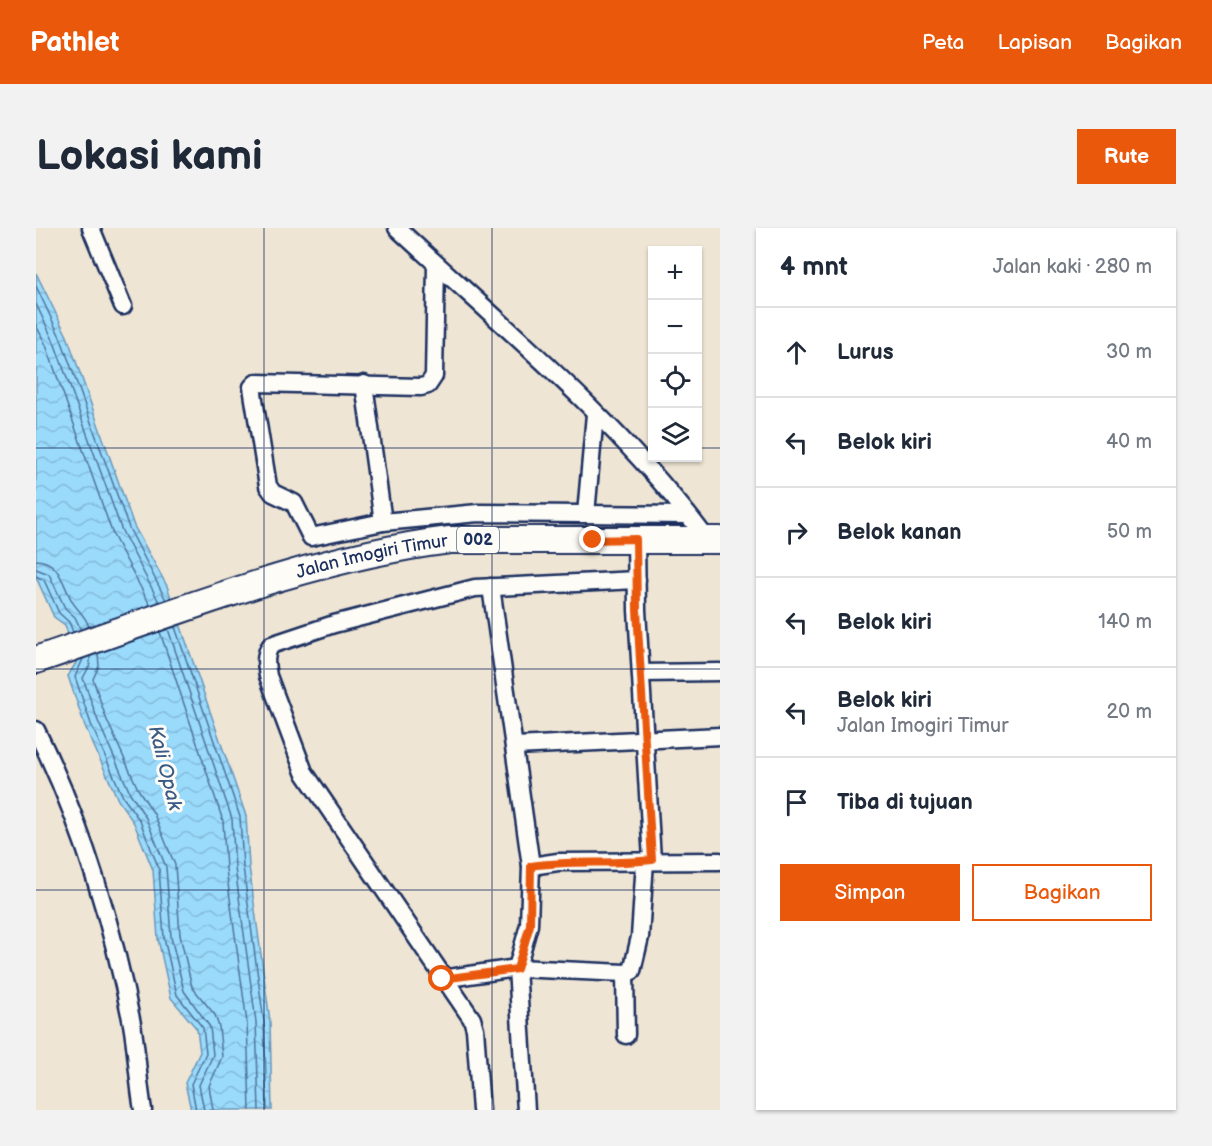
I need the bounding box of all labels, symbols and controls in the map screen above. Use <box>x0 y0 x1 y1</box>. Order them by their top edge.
text: Pathlet <box>30 26 119 59</box>
text: Peta <box>922 30 964 55</box>
text: Lapisan <box>997 30 1072 55</box>
text: Bagikan <box>1105 30 1182 55</box>
button: Rute <box>1077 129 1176 184</box>
text: Lokasi kami <box>36 131 262 182</box>
map controls <box>648 246 702 462</box>
button: + <box>648 246 702 300</box>
text: 4 mnt <box>780 252 848 283</box>
text: Jalan kaki · 280 m <box>993 255 1152 279</box>
button: − <box>648 300 702 354</box>
icon: ahead <box>780 336 813 369</box>
text: Lurus <box>837 339 893 366</box>
text: 30 m <box>1106 340 1152 364</box>
button: locate <box>648 354 702 408</box>
button: layers <box>648 408 702 462</box>
icon: left <box>780 426 813 459</box>
text: Belok kiri <box>837 429 932 456</box>
text: 40 m <box>1106 430 1152 454</box>
icon: right <box>780 516 813 549</box>
text: Belok kanan <box>837 519 962 546</box>
text: 50 m <box>1107 520 1152 544</box>
route end <box>579 526 605 552</box>
road number: 002 <box>457 527 499 553</box>
street label: Jalan Imogiri Timur <box>294 530 449 583</box>
icon: left <box>780 606 813 639</box>
text: Belok kiri <box>837 609 932 636</box>
text: 140 m <box>1098 610 1152 634</box>
text: Belok kiri <box>837 687 932 714</box>
icon: left <box>780 696 813 729</box>
text: 20 m <box>1107 700 1152 724</box>
text: Jalan Imogiri Timur <box>837 714 1008 738</box>
water label: Kali Opak <box>143 723 187 814</box>
icon: arrive <box>780 786 813 819</box>
text: Tiba di tujuan <box>837 789 973 816</box>
button: Simpan <box>780 864 960 921</box>
button: Bagikan <box>972 864 1152 921</box>
route start <box>428 965 454 991</box>

